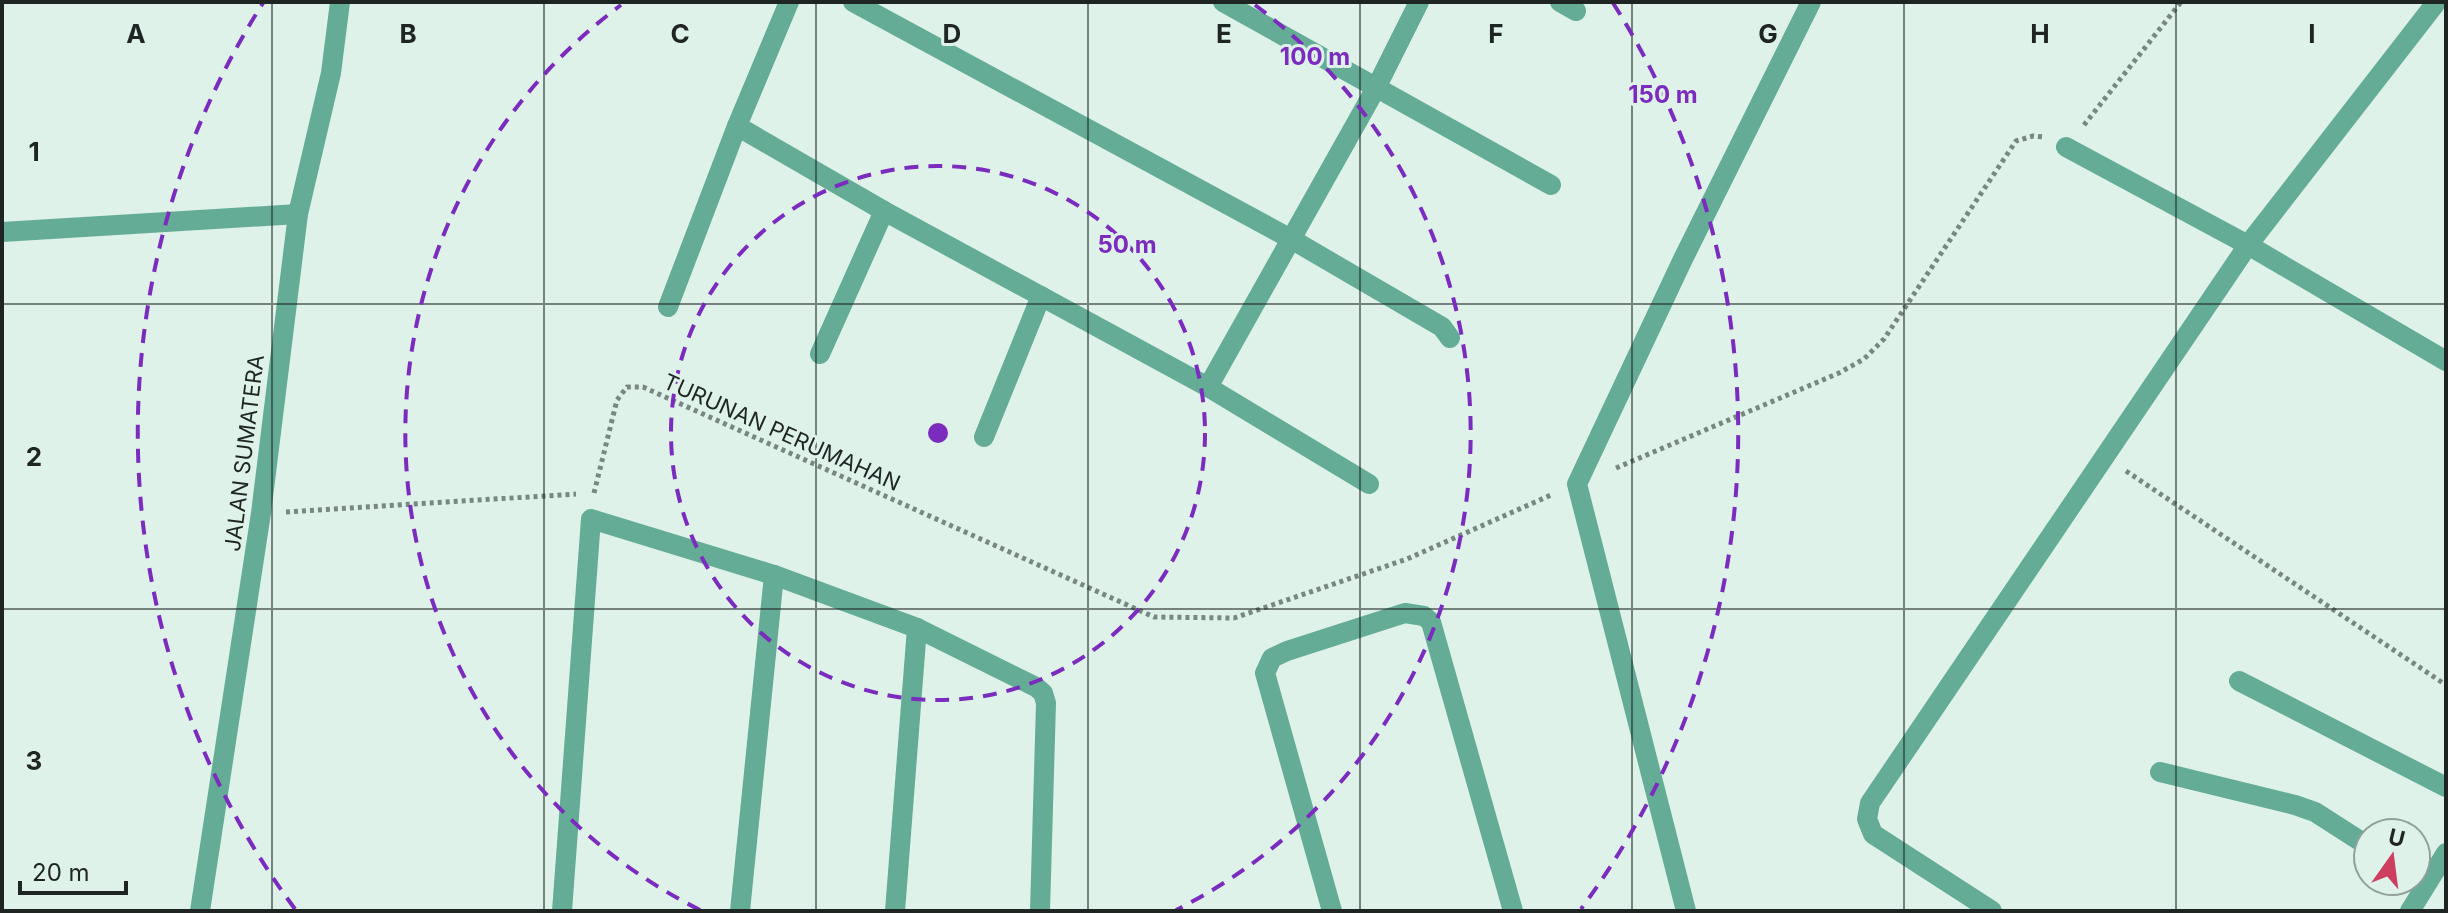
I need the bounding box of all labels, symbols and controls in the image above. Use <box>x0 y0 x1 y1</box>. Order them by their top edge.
text: A <box>126 18 146 49</box>
text: B <box>399 18 417 49</box>
text: C <box>670 18 690 49</box>
text: D <box>943 18 961 49</box>
text: E <box>1216 18 1232 49</box>
text: F <box>1488 18 1504 49</box>
text: G <box>1758 18 1778 49</box>
text: H <box>2030 18 2050 49</box>
text: I <box>2308 18 2316 49</box>
text: 100 m <box>1280 42 1350 71</box>
text: 150 m <box>1628 80 1698 109</box>
text: 1 <box>28 136 40 167</box>
text: 50 m <box>1097 230 1157 259</box>
street label: JALAN SUMATERA <box>219 353 269 553</box>
street label: TURUNAN PERUMAHAN <box>660 368 904 496</box>
centre of rings <box>924 419 952 447</box>
text: 2 <box>26 441 42 472</box>
text: 3 <box>26 745 42 776</box>
north arrow <box>2352 817 2432 897</box>
text: U <box>2386 823 2408 852</box>
scale bar <box>20 845 126 895</box>
text: 20 m <box>32 858 90 887</box>

